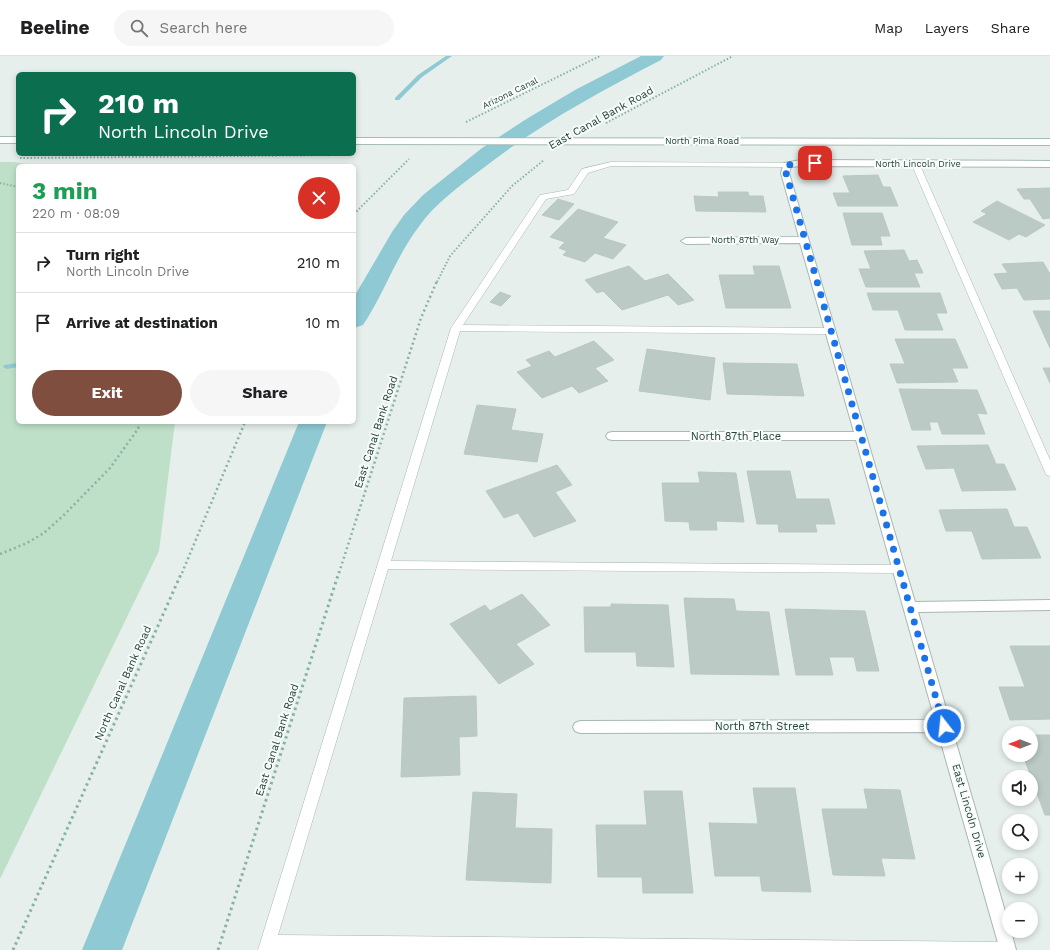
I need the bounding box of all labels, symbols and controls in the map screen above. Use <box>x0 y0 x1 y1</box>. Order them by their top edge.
search box <box>114 10 394 46</box>
text: Beeline <box>20 16 90 39</box>
icon: search <box>128 17 150 39</box>
text: Search here <box>160 19 247 37</box>
text: Map <box>874 20 903 36</box>
text: Layers <box>925 20 969 36</box>
text: Share <box>991 20 1030 36</box>
street label: Arizona Canal <box>481 75 540 111</box>
street label: East Canal Bank Road <box>546 84 656 152</box>
text: 210 m <box>98 87 179 120</box>
icon: right <box>32 88 84 140</box>
text: North Lincoln Drive <box>98 121 269 142</box>
street label: North Pima Road <box>665 136 739 146</box>
pin <box>798 146 832 180</box>
icon: arrive <box>804 152 826 174</box>
street label: North Lincoln Drive <box>875 159 961 169</box>
text: 3 min <box>32 177 98 205</box>
button: close <box>298 177 340 219</box>
text: 220 m · 08:09 <box>32 206 120 221</box>
street label: North 87th Way <box>711 235 779 245</box>
text: Turn right <box>66 246 139 264</box>
icon: right <box>32 252 54 274</box>
text: 210 m <box>297 254 340 272</box>
text: North Lincoln Drive <box>66 264 189 279</box>
icon: arrive <box>32 312 54 334</box>
text: Arrive at destination <box>66 314 218 332</box>
text: 10 m <box>305 314 340 332</box>
button: Exit <box>32 370 182 416</box>
button: Share <box>190 370 340 416</box>
street label: East Canal Bank Road <box>352 374 400 490</box>
street label: North 87th Place <box>691 430 781 443</box>
street label: North Canal Bank Road <box>92 624 154 742</box>
street label: East Canal Bank Road <box>253 682 301 798</box>
position arrow <box>923 705 965 747</box>
street label: North 87th Street <box>715 720 810 733</box>
north arrow <box>1002 726 1038 762</box>
map controls <box>1002 726 1038 938</box>
street label: East Lincoln Drive <box>949 762 989 860</box>
button: sound <box>1002 770 1038 806</box>
button: search <box>1002 814 1038 850</box>
button: + <box>1002 858 1038 894</box>
button: − <box>1002 902 1038 938</box>

